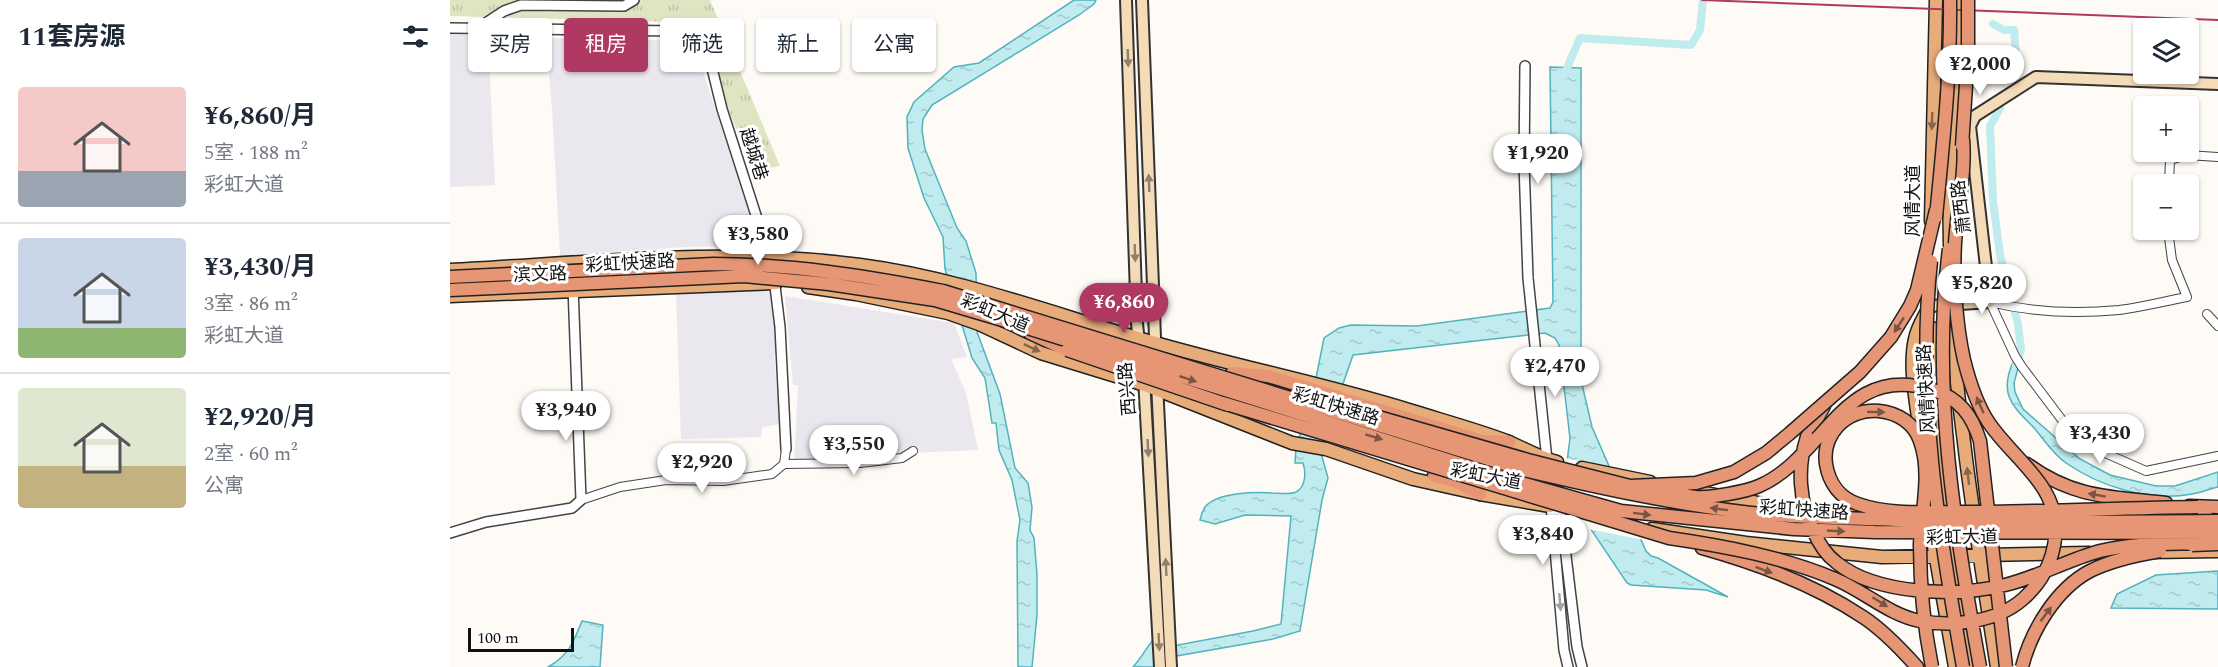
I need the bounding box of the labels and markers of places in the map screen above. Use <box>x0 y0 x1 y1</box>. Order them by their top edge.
pin: ¥2,000 <box>1931 45 2029 96</box>
pin: ¥1,920 <box>1489 134 1587 185</box>
pin: ¥3,580 <box>709 215 807 266</box>
pin: ¥5,820 <box>1933 264 2031 315</box>
pin: ¥6,860 <box>1075 283 1173 334</box>
pin: ¥2,470 <box>1506 347 1604 398</box>
pin: ¥3,940 <box>517 391 615 442</box>
pin: ¥3,430 <box>2051 414 2149 465</box>
pin: ¥3,550 <box>805 425 903 476</box>
pin: ¥2,920 <box>653 443 751 494</box>
pin: ¥3,840 <box>1494 515 1592 566</box>

